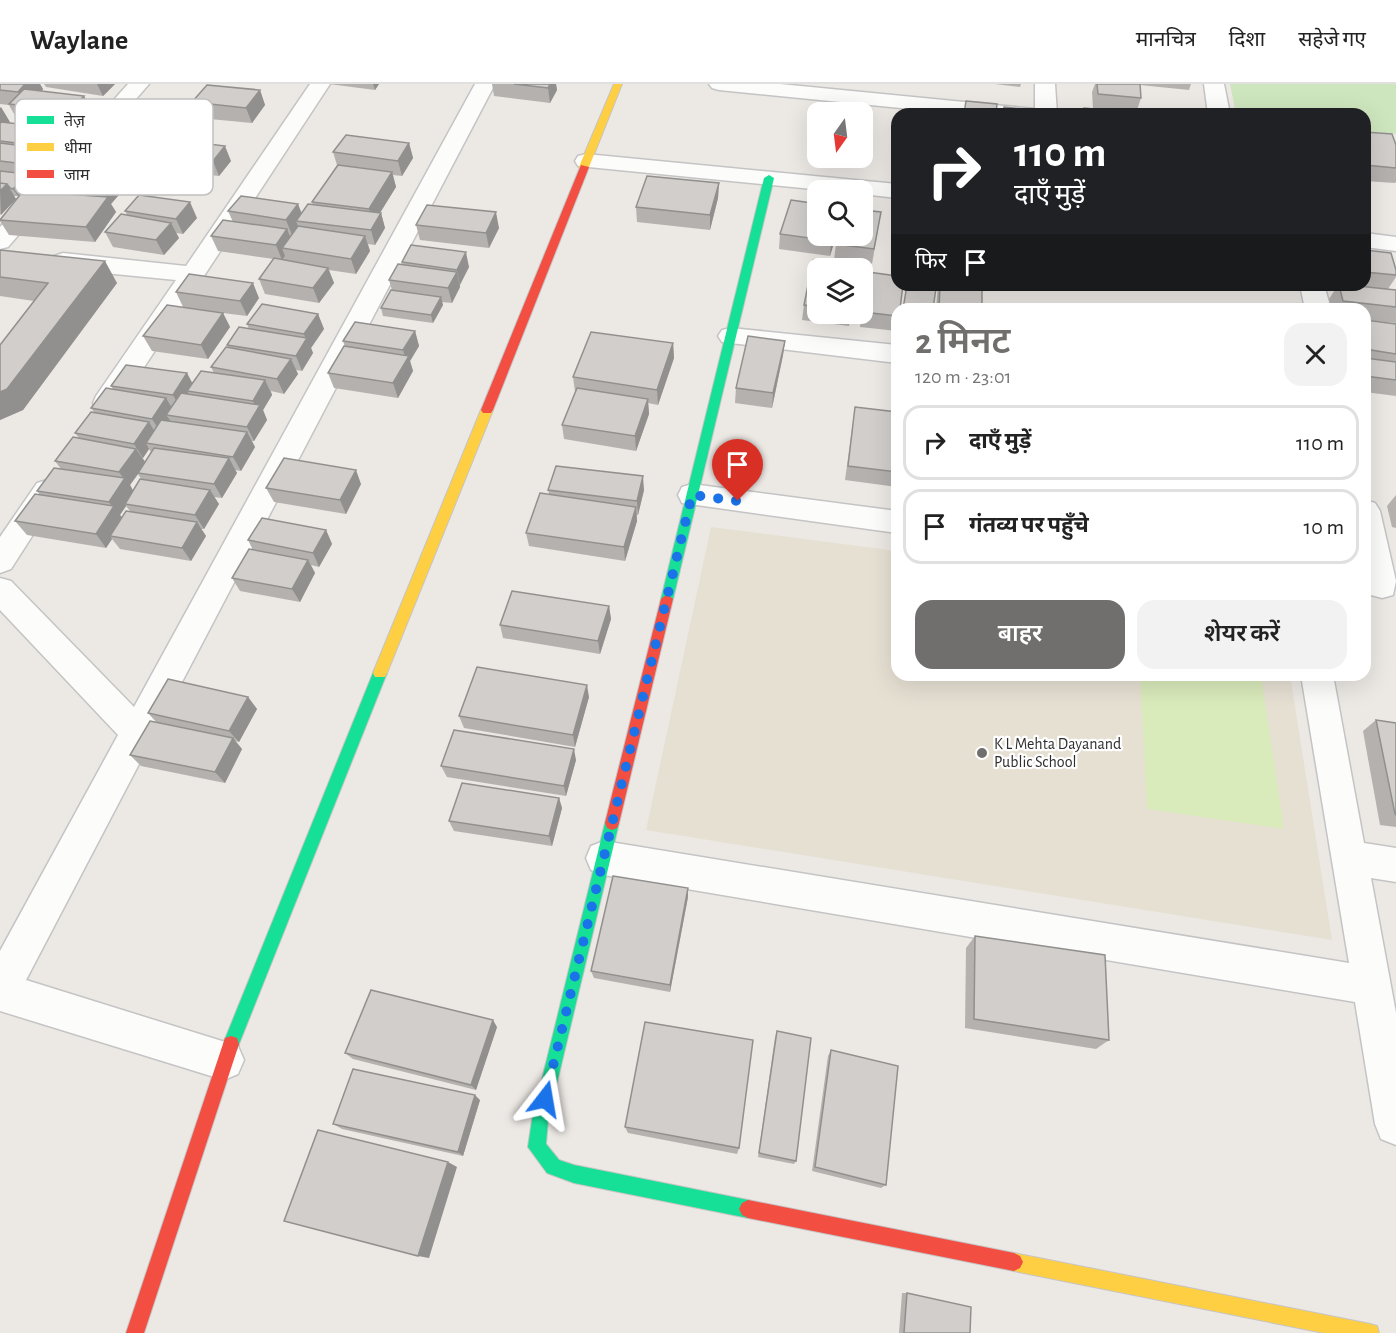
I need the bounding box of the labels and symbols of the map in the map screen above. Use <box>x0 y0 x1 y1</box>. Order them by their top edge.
legend <box>15 99 213 195</box>
north arrow <box>807 102 873 168</box>
text: तेज़ <box>64 111 86 129</box>
text: धीमा <box>64 139 93 156</box>
text: जाम <box>64 167 90 183</box>
pin <box>712 439 763 501</box>
place label: K L Mehta Dayanand Public School <box>994 736 1121 770</box>
marker: K L Mehta Dayanand Public School <box>975 746 989 760</box>
position arrow <box>513 1067 577 1131</box>

